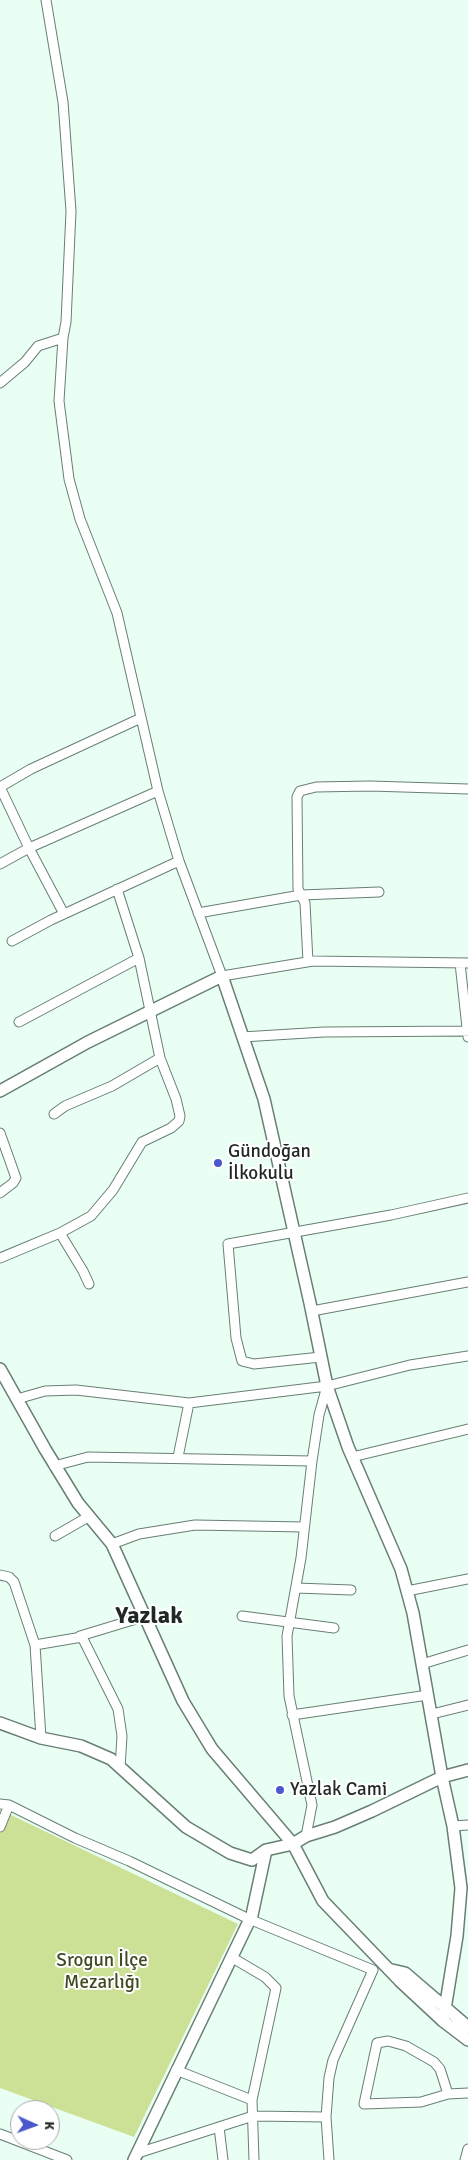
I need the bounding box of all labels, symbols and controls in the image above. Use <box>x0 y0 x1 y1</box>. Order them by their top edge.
place label: Gündoğan İlkokulu <box>228 1141 311 1185</box>
marker: Gündoğan İlkokulu <box>212 1157 224 1169</box>
district label: Yazlak <box>115 1603 183 1631</box>
place label: Yazlak Cami <box>290 1779 387 1801</box>
marker: Yazlak Cami <box>274 1784 286 1796</box>
park label: Srogun İlçe Mezarlığı <box>56 1950 148 1994</box>
north arrow <box>10 2100 60 2150</box>
text: K <box>41 2121 58 2130</box>

